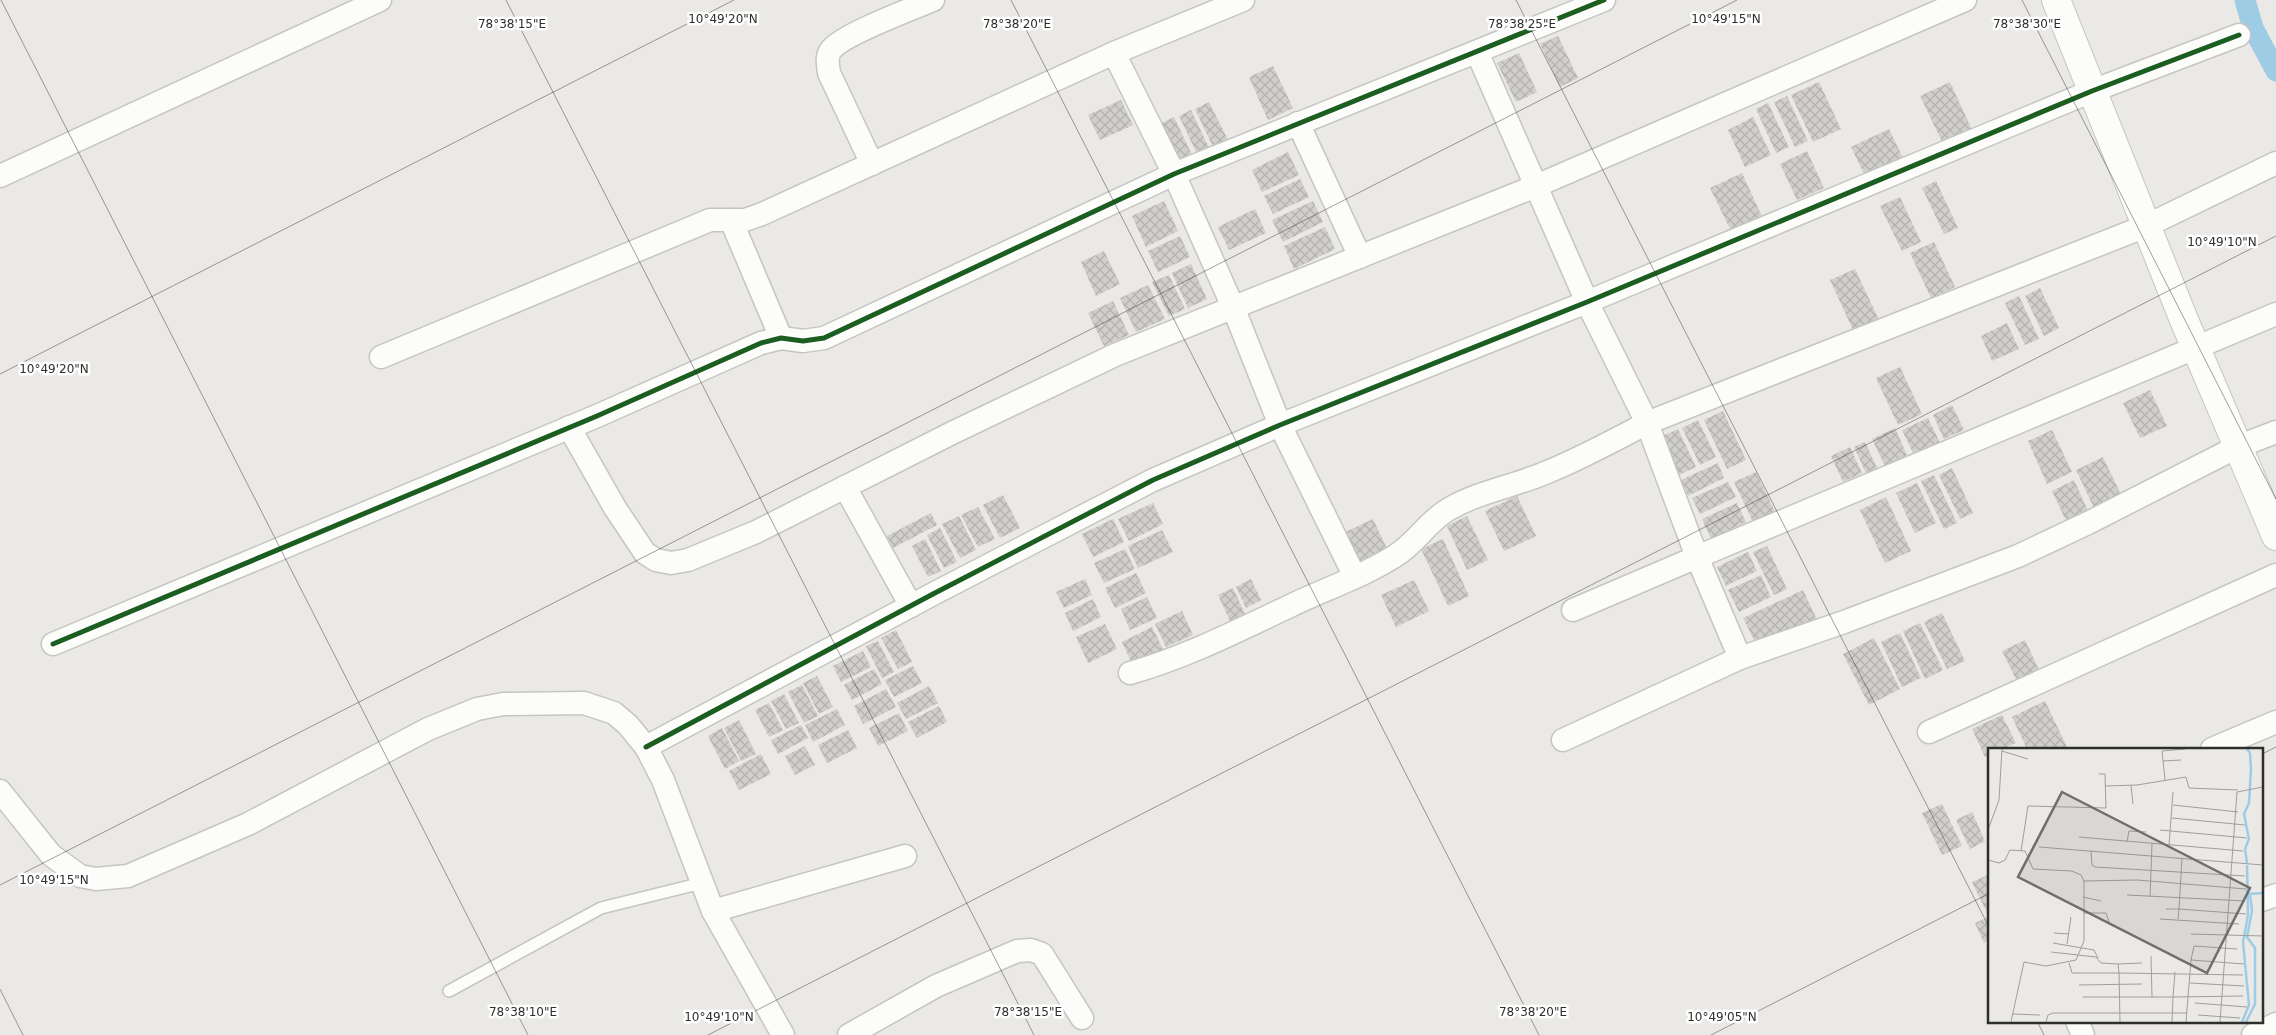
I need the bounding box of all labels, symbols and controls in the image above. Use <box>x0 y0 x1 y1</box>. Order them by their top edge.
text: 10°49'20"N <box>688 12 758 26</box>
text: 10°49'15"N <box>1691 12 1761 26</box>
text: 78°38'15"E <box>478 17 546 31</box>
text: 78°38'20"E <box>983 17 1051 31</box>
text: 78°38'25"E <box>1488 17 1556 31</box>
text: 78°38'30"E <box>1993 17 2061 31</box>
text: 10°49'10"N <box>2187 235 2257 249</box>
text: 10°49'20"N <box>19 362 89 376</box>
inset map <box>1988 748 2264 1022</box>
text: 10°49'15"N <box>19 873 89 887</box>
text: 78°38'10"E <box>489 1005 557 1019</box>
text: 78°38'15"E <box>994 1005 1062 1019</box>
text: 78°38'20"E <box>1499 1005 1567 1019</box>
text: 10°49'10"N <box>684 1010 754 1024</box>
text: 10°49'05"N <box>1687 1010 1757 1024</box>

